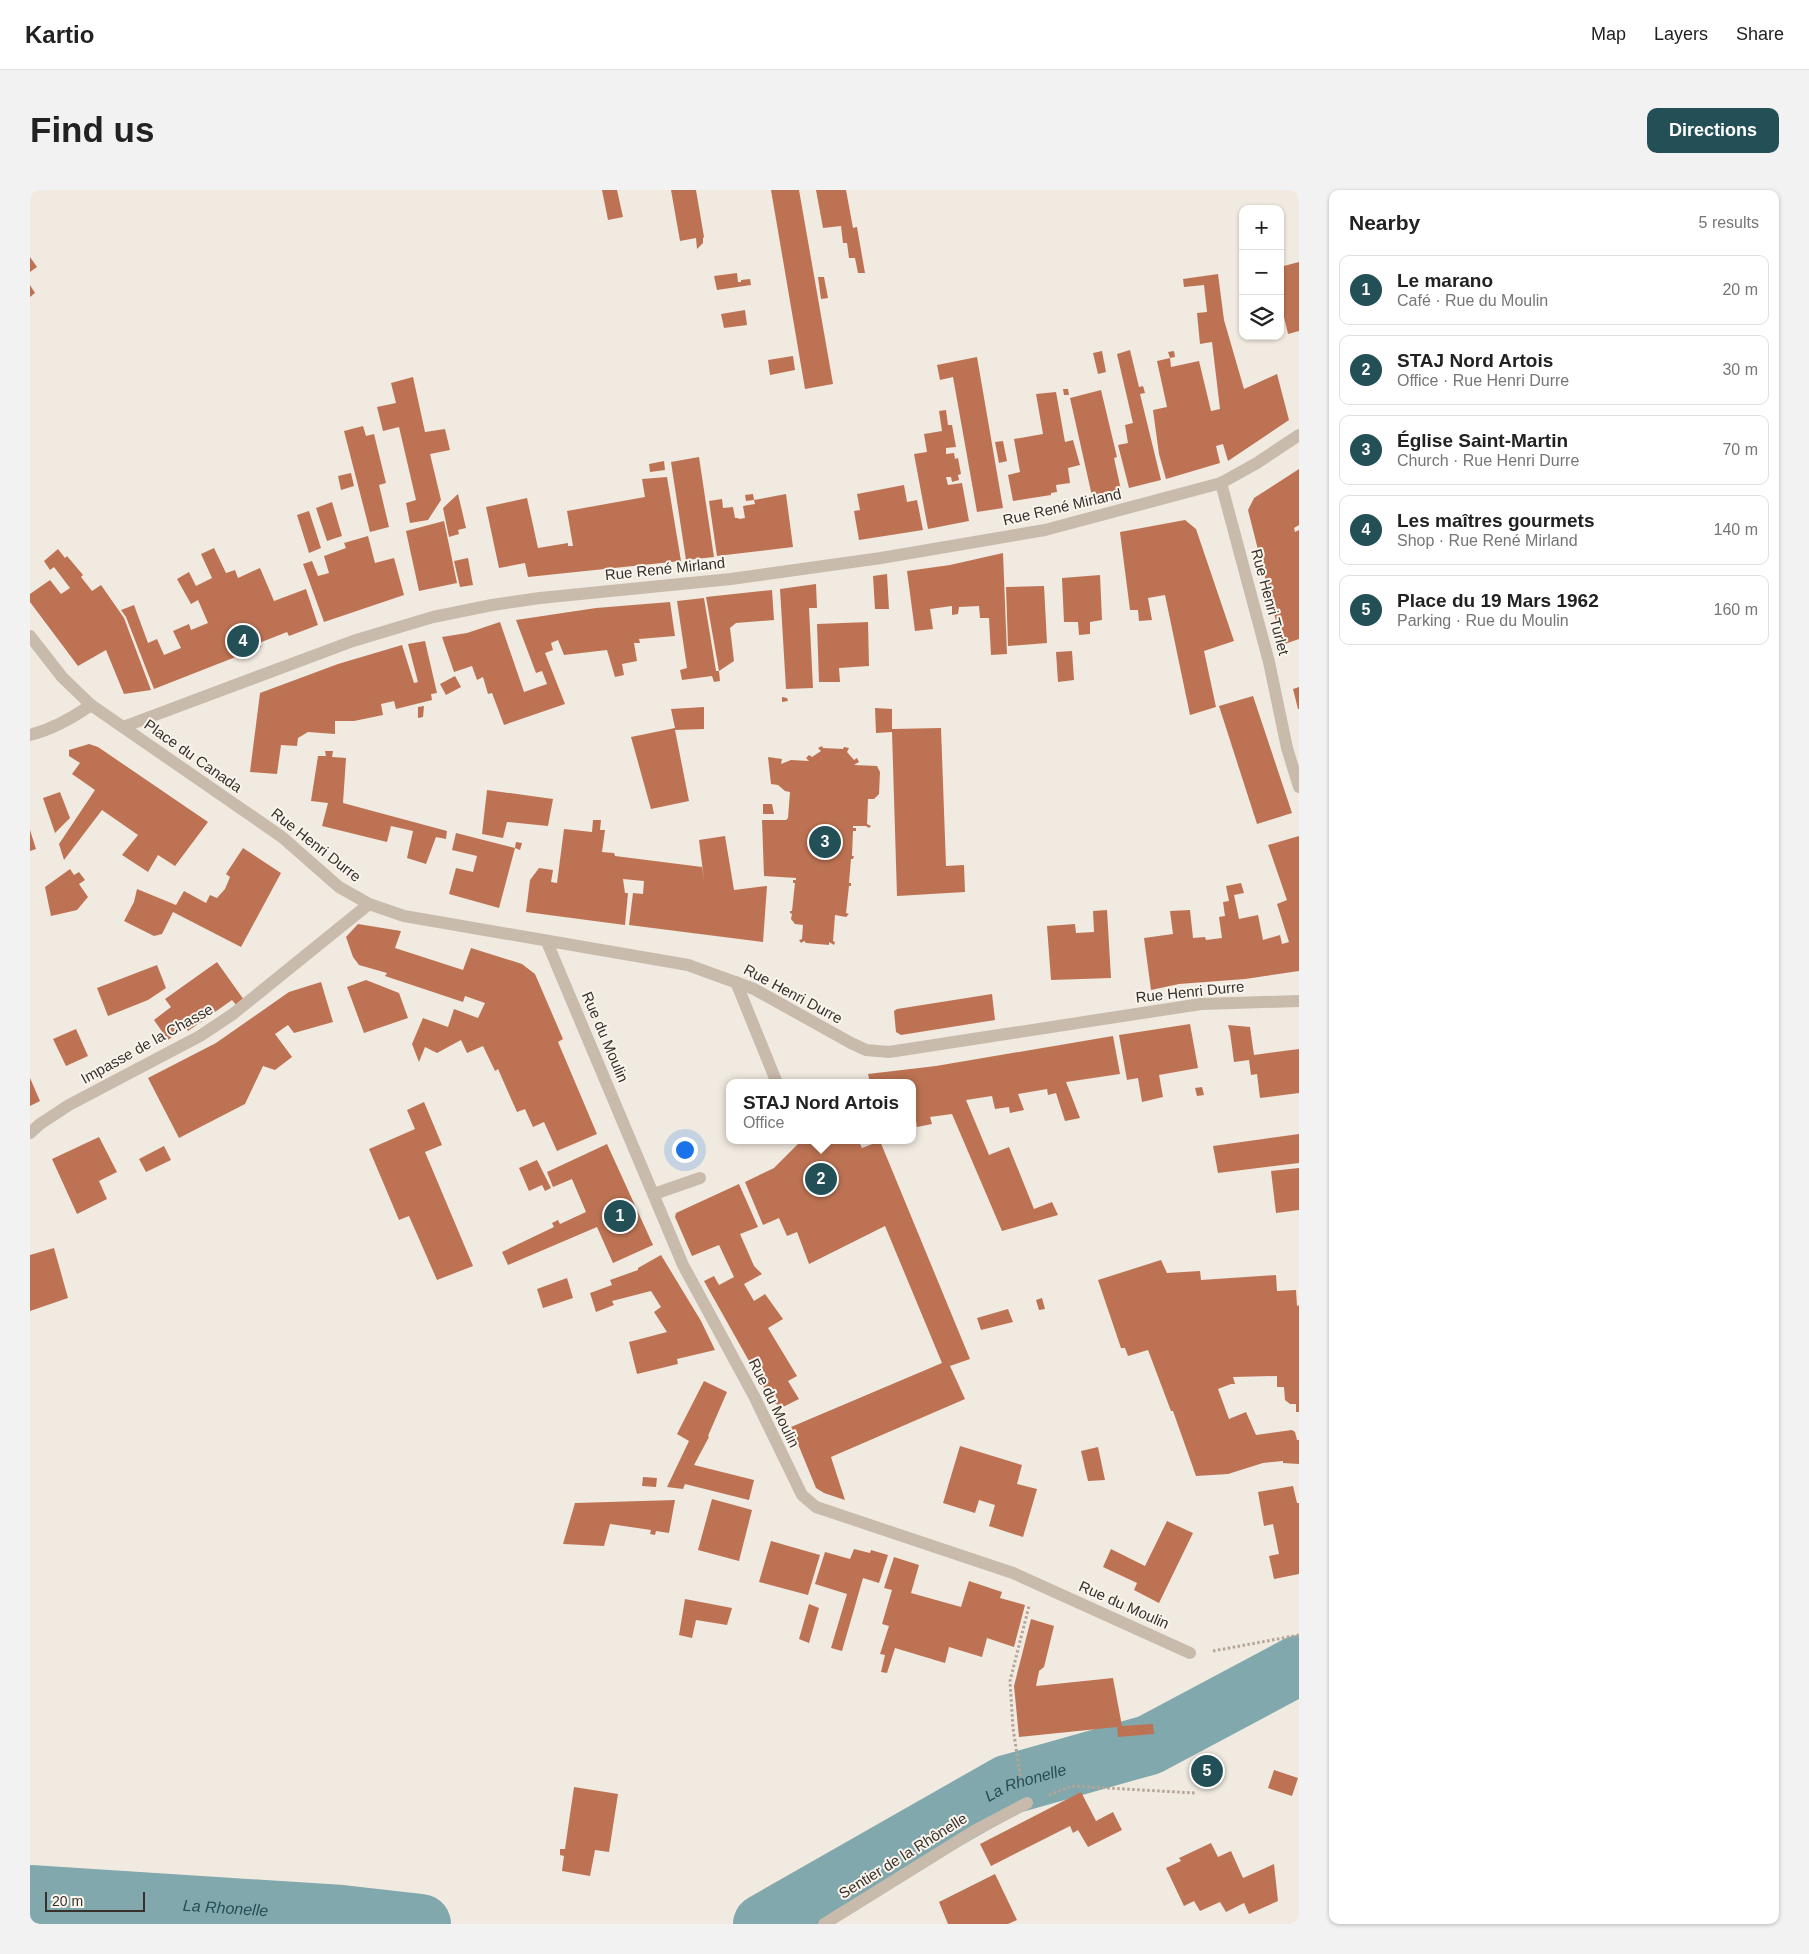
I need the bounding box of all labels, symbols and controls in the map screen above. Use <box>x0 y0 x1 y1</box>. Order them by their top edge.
text: Kartio <box>25 21 94 48</box>
text: Map <box>1591 24 1626 44</box>
text: Layers <box>1654 24 1708 44</box>
text: Share <box>1736 24 1784 44</box>
button: Directions <box>1647 108 1779 153</box>
text: Find us <box>30 110 154 149</box>
map controls <box>1239 205 1284 340</box>
button: + <box>1239 205 1284 250</box>
text: Nearby <box>1349 211 1420 234</box>
text: 5 results <box>1699 214 1759 231</box>
button: − <box>1239 250 1284 295</box>
text: Le marano <box>1397 270 1493 291</box>
text: 1 <box>1362 281 1370 298</box>
text: 20 m <box>1722 281 1758 298</box>
text: Café · Rue du Moulin <box>1397 292 1548 309</box>
button: layers <box>1239 295 1284 340</box>
text: STAJ Nord Artois <box>1397 350 1553 371</box>
text: 2 <box>1362 361 1370 378</box>
text: 30 m <box>1722 361 1758 378</box>
text: Office · Rue Henri Durre <box>1397 372 1569 389</box>
text: Église Saint-Martin <box>1397 430 1568 451</box>
text: 3 <box>1362 441 1370 458</box>
text: 70 m <box>1722 441 1758 458</box>
text: Church · Rue Henri Durre <box>1397 452 1579 469</box>
street label: Rue René Mirland <box>1001 485 1123 528</box>
text: Les maîtres gourmets <box>1397 510 1594 531</box>
text: 4 <box>1362 521 1370 538</box>
text: 140 m <box>1714 521 1758 538</box>
text: Shop · Rue René Mirland <box>1397 532 1578 549</box>
street label: Rue Henri Turlet <box>1248 547 1293 658</box>
street label: Rue René Mirland <box>604 554 726 583</box>
text: Place du 19 Mars 1962 <box>1397 590 1599 611</box>
text: 5 <box>1362 601 1370 618</box>
text: 160 m <box>1714 601 1758 618</box>
text: Parking · Rue du Moulin <box>1397 612 1569 629</box>
pin: 4 <box>227 622 259 660</box>
street label: Place du Canada <box>141 716 246 796</box>
street label: Rue Henri Durre <box>268 804 365 885</box>
pin: 3 <box>809 823 841 861</box>
street label: Rue Henri Durre <box>741 960 845 1027</box>
street label: Rue Henri Durre <box>1135 977 1245 1006</box>
street label: Rue du Moulin <box>579 989 632 1085</box>
street label: Impasse de la Chasse <box>78 1000 216 1087</box>
popup <box>726 1079 916 1144</box>
text: STAJ Nord Artois <box>743 1092 899 1113</box>
text: Office <box>743 1114 784 1131</box>
your location <box>672 1137 698 1163</box>
pin: 2 <box>805 1160 837 1198</box>
pin: 1 <box>604 1197 636 1235</box>
street label: Rue du Moulin <box>746 1356 803 1450</box>
street label: Rue du Moulin <box>1077 1577 1172 1632</box>
pin: 5 <box>1191 1752 1223 1790</box>
water label: La Rhonelle <box>982 1761 1068 1805</box>
street label: Sentier de la Rhônelle <box>836 1809 970 1902</box>
scale bar <box>45 1889 145 1912</box>
text: 20 m <box>52 1893 83 1909</box>
water label: La Rhonelle <box>182 1897 269 1919</box>

